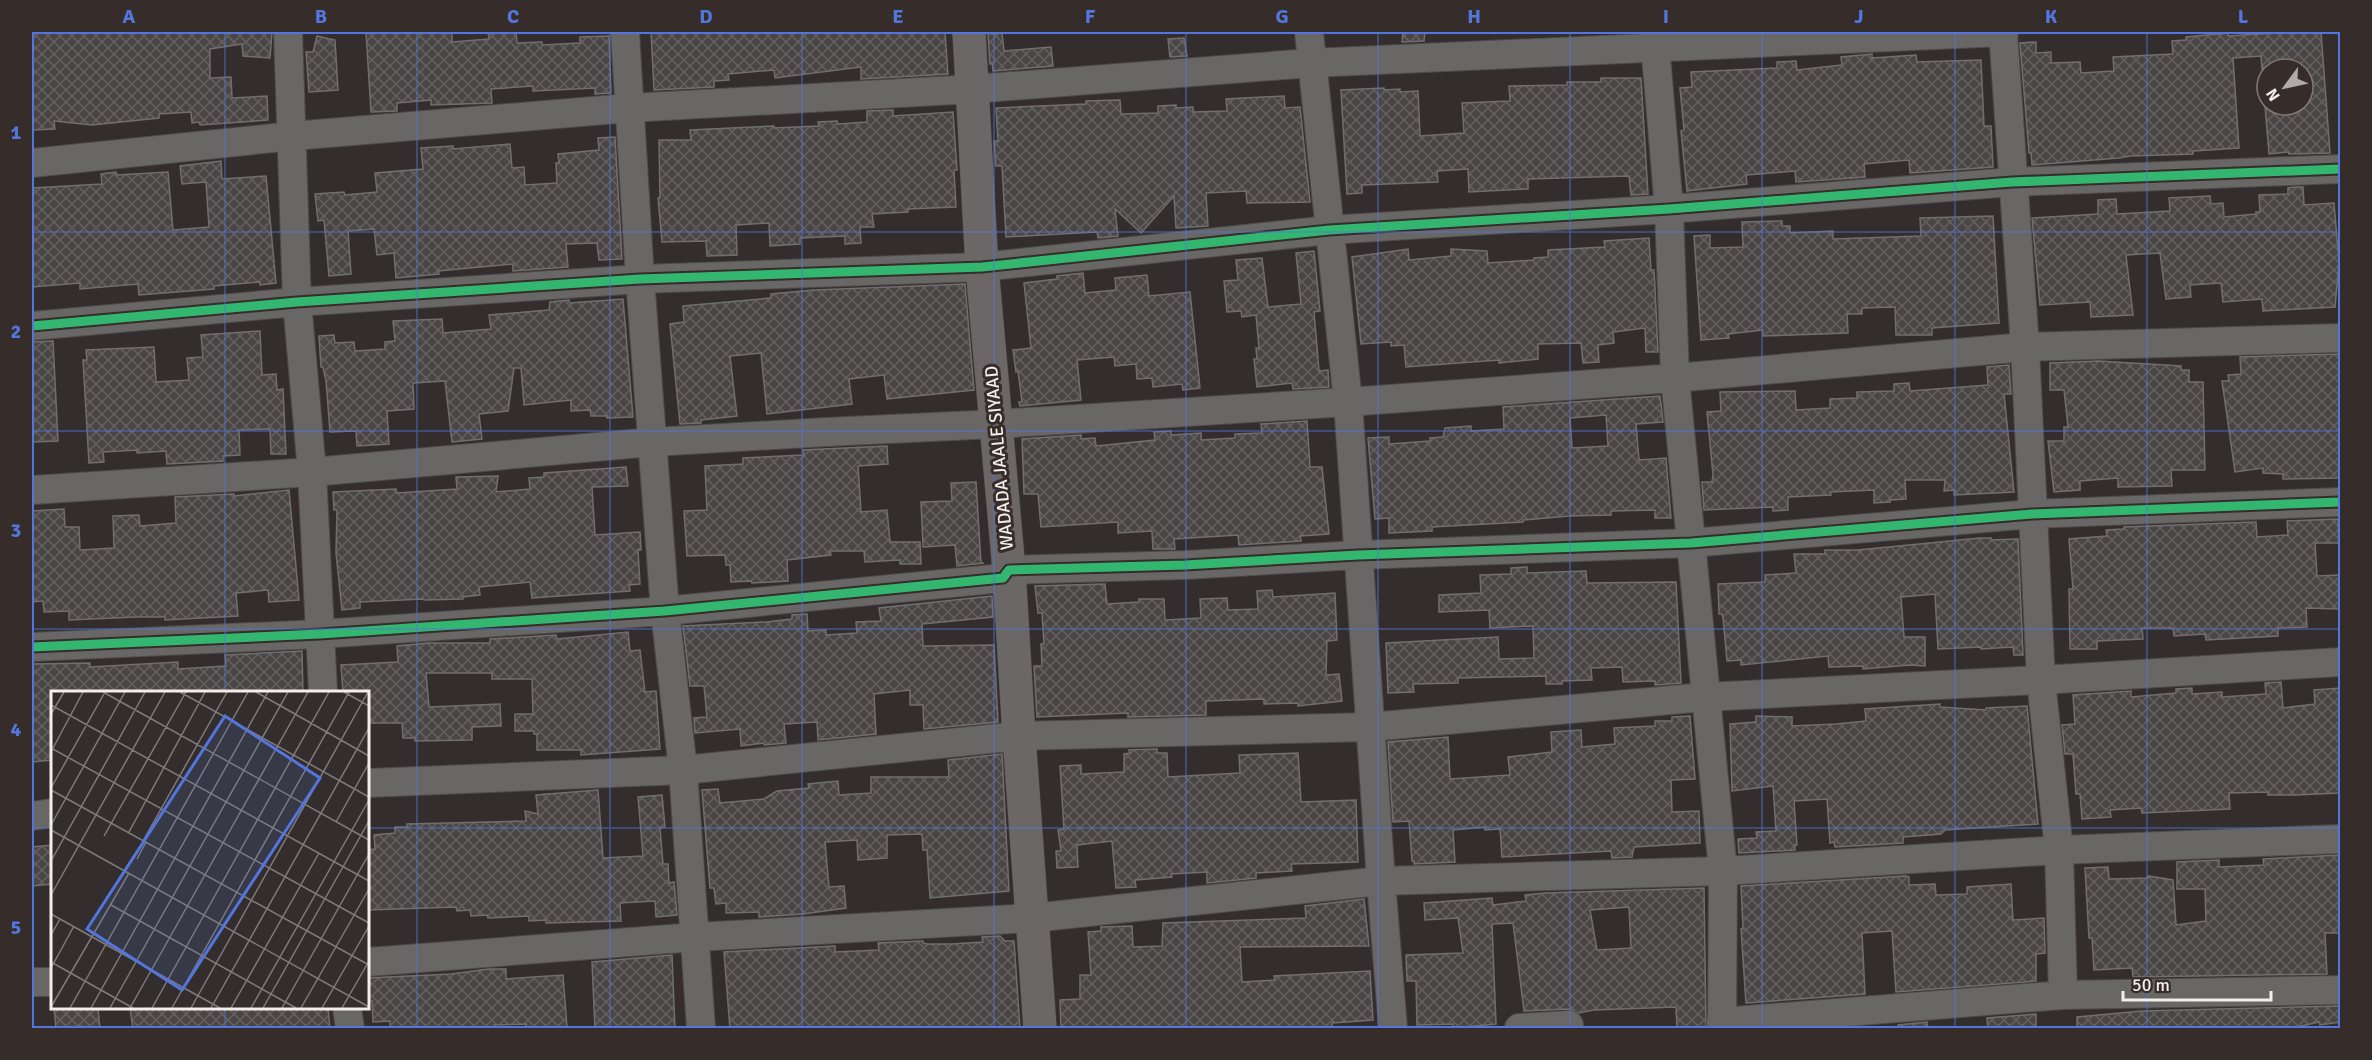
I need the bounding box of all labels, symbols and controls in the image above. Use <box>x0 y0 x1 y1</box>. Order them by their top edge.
text: A <box>123 4 136 29</box>
text: B <box>315 4 327 29</box>
text: C <box>507 4 519 29</box>
text: D <box>699 4 713 29</box>
text: E <box>892 4 904 29</box>
text: F <box>1085 4 1096 29</box>
text: G <box>1275 4 1289 29</box>
text: H <box>1467 4 1481 29</box>
text: I <box>1663 4 1669 29</box>
text: J <box>1854 4 1864 29</box>
text: K <box>2045 4 2058 29</box>
text: L <box>2238 4 2249 29</box>
north arrow <box>2255 57 2315 117</box>
text: N <box>2262 85 2285 105</box>
text: 1 <box>11 120 22 145</box>
text: 2 <box>11 319 21 344</box>
street label: WADADA JAALE SIYAAD <box>980 365 1018 551</box>
text: 3 <box>11 518 21 543</box>
inset map <box>51 691 369 1009</box>
text: 4 <box>11 717 22 742</box>
text: 5 <box>11 915 21 940</box>
scale bar <box>2123 964 2272 1002</box>
text: 50 m <box>2132 974 2170 996</box>

